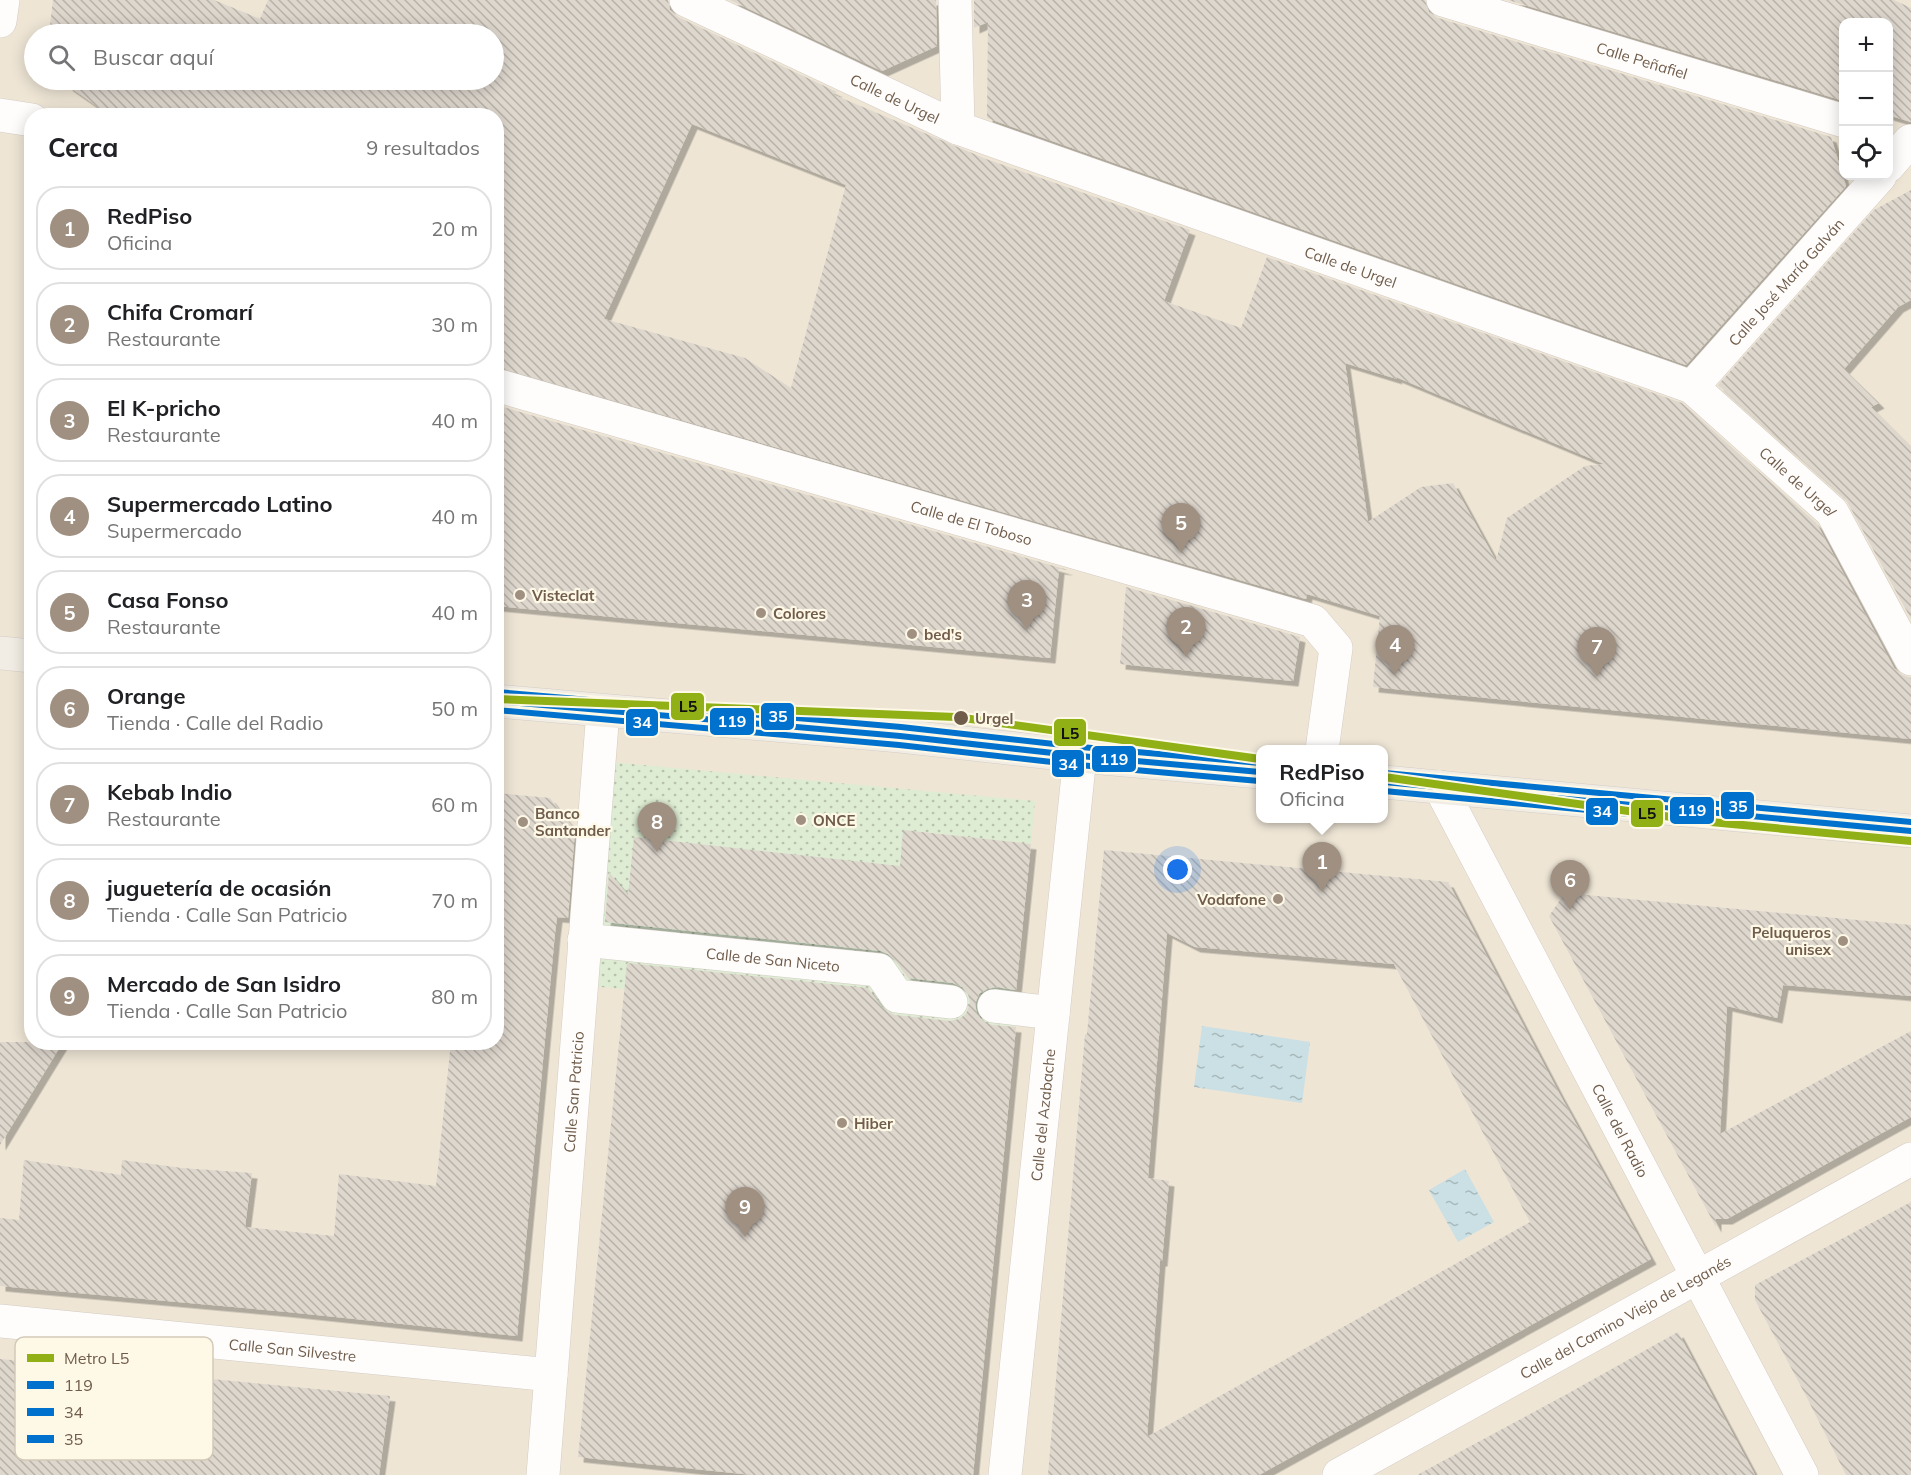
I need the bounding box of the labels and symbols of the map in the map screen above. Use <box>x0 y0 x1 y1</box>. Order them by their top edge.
street label: Calle Peñafiel <box>1594 37 1690 83</box>
street label: Calle de Urgel <box>847 69 943 127</box>
street label: Calle José María Galván <box>1724 214 1848 349</box>
street label: Calle de Urgel <box>1302 242 1399 292</box>
street label: Calle de Urgel <box>1756 442 1842 519</box>
street label: Calle de El Toboso <box>908 496 1035 549</box>
pin: 5 <box>1162 504 1200 553</box>
pin: 3 <box>1008 580 1046 630</box>
place label: Visteclat <box>531 586 595 605</box>
marker: Visteclat <box>513 588 527 602</box>
place label: Colores <box>773 604 826 623</box>
marker: Colores <box>754 606 768 620</box>
pin: 2 <box>1166 608 1206 657</box>
place label: bed's <box>924 625 962 644</box>
pin: 4 <box>1376 626 1414 675</box>
marker: bed's <box>905 627 919 641</box>
pin: 7 <box>1578 628 1616 677</box>
line badge: L5 <box>670 692 705 721</box>
text: L5 <box>679 696 698 716</box>
line badge: 35 <box>760 702 795 731</box>
text: 35 <box>768 706 788 726</box>
line badge: 119 <box>709 707 755 736</box>
line badge: 34 <box>625 708 659 737</box>
marker: Urgel <box>952 709 970 727</box>
place label: Urgel <box>975 709 1013 728</box>
text: 119 <box>718 711 746 731</box>
text: 34 <box>632 712 652 732</box>
line badge: L5 <box>1053 718 1087 747</box>
text: L5 <box>1061 723 1080 743</box>
line badge: 119 <box>1091 745 1137 773</box>
line badge: 34 <box>1051 749 1085 778</box>
text: 119 <box>1100 749 1128 769</box>
text: 34 <box>1058 754 1078 774</box>
line badge: 35 <box>1720 791 1755 820</box>
line badge: 119 <box>1669 796 1715 825</box>
text: 35 <box>1728 796 1748 816</box>
line badge: 34 <box>1585 797 1619 826</box>
line badge: L5 <box>1630 799 1664 828</box>
text: 119 <box>1678 800 1706 820</box>
text: 34 <box>1592 801 1612 821</box>
pin: 8 <box>638 802 676 852</box>
text: L5 <box>1638 803 1657 823</box>
place label: Banco Santander <box>535 804 611 840</box>
place label: ONCE <box>813 811 855 830</box>
marker: ONCE <box>794 813 808 827</box>
marker: Banco Santander <box>516 815 530 829</box>
pin: 1 <box>1302 842 1342 892</box>
your location <box>1163 855 1192 884</box>
pin: 6 <box>1550 860 1590 910</box>
place label: Vodafone <box>1196 890 1266 909</box>
marker: Vodafone <box>1271 892 1285 906</box>
place label: Peluqueros unisex <box>1752 923 1832 959</box>
marker: Peluqueros unisex <box>1836 934 1850 948</box>
street label: Calle de San Niceto <box>705 943 841 975</box>
street label: Calle San Patricio <box>559 1030 587 1153</box>
street label: Calle del Azabache <box>1026 1048 1059 1182</box>
street label: Calle del Radio <box>1588 1080 1653 1181</box>
place label: Hiber <box>854 1114 893 1133</box>
marker: Hiber <box>835 1116 849 1130</box>
pin: 9 <box>726 1188 764 1237</box>
street label: Calle del Camino Viejo de Leganés <box>1516 1251 1734 1383</box>
street label: Calle San Silvestre <box>228 1334 357 1365</box>
legend <box>15 1337 213 1460</box>
text: Metro L5 <box>64 1348 129 1368</box>
text: 119 <box>64 1375 93 1395</box>
text: 34 <box>64 1402 84 1422</box>
text: 35 <box>64 1429 83 1449</box>

